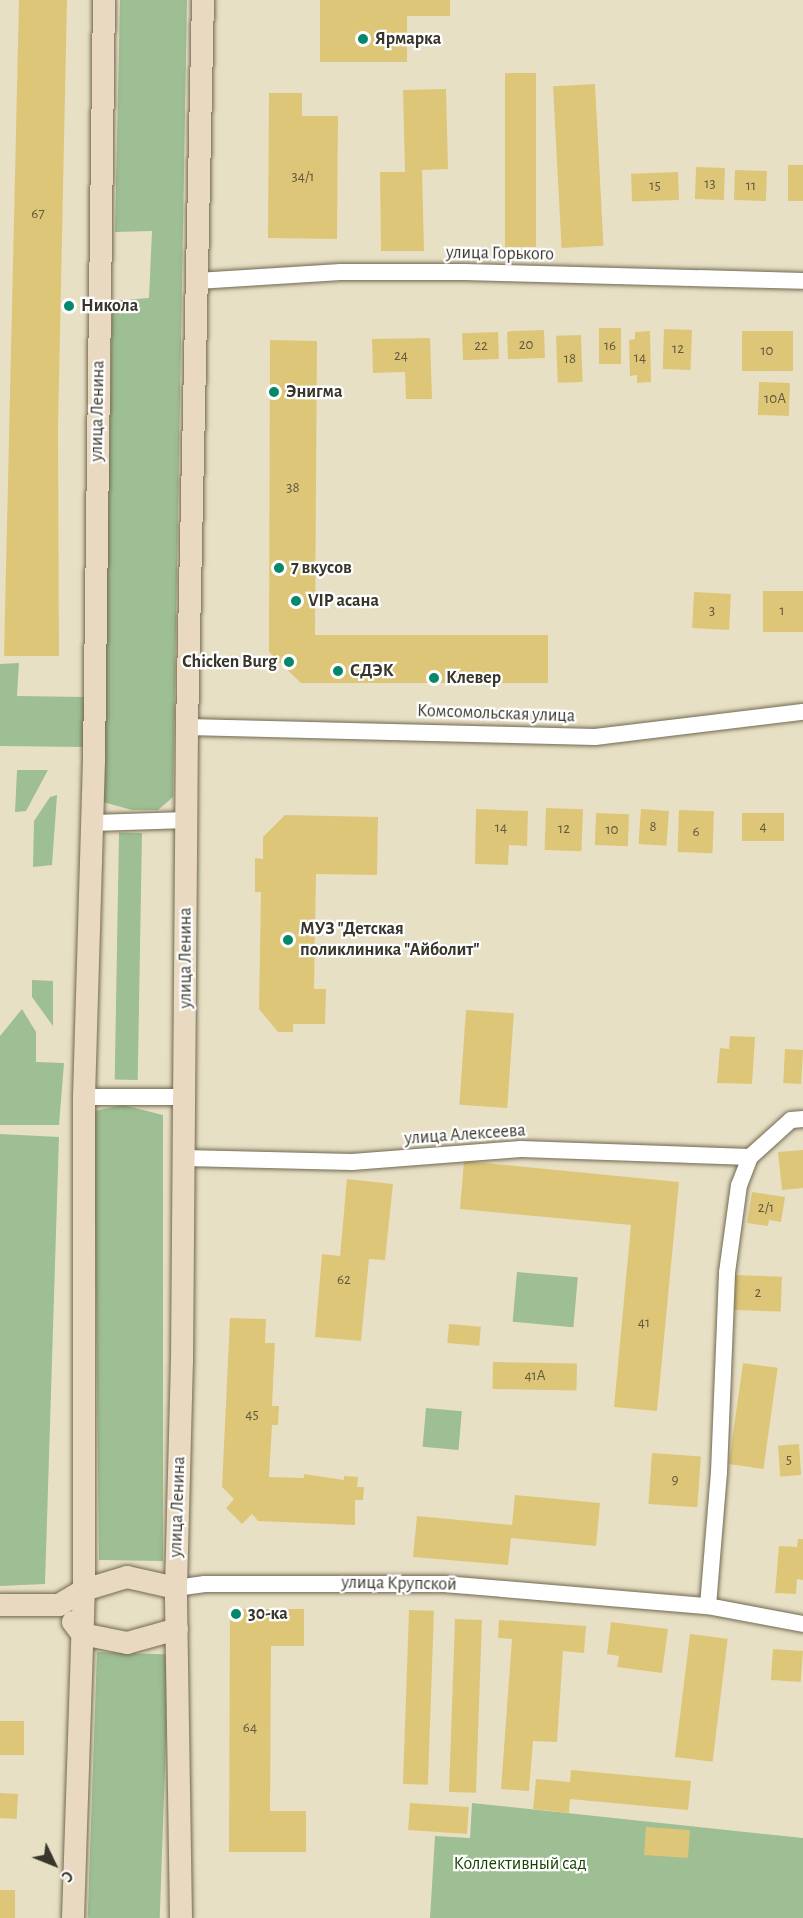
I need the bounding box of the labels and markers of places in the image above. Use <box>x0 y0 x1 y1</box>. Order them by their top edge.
place label: Ярмарка <box>375 28 441 50</box>
marker: Ярмарка <box>356 32 370 46</box>
place label: Никола <box>81 295 138 317</box>
marker: Никола <box>62 299 76 313</box>
place label: Энигма <box>286 381 342 403</box>
marker: Энигма <box>267 385 281 399</box>
place label: 7 вкусов <box>291 557 352 579</box>
marker: 7 вкусов <box>272 561 286 575</box>
place label: VIP асана <box>308 590 379 612</box>
marker: VIP асана <box>289 594 303 608</box>
place label: Chicken Burg <box>182 651 277 673</box>
marker: Chicken Burg <box>282 655 296 669</box>
place label: СДЭК <box>350 660 394 682</box>
marker: СДЭК <box>331 664 345 678</box>
place label: Клевер <box>446 667 501 689</box>
marker: Клевер <box>427 671 441 685</box>
place label: МУЗ "Детская поликлиника "Айболит" <box>300 919 480 962</box>
marker: МУЗ "Детская поликлиника "Айболит" <box>281 933 295 947</box>
place label: 30-ка <box>248 1603 288 1625</box>
marker: 30-ка <box>229 1607 243 1621</box>

